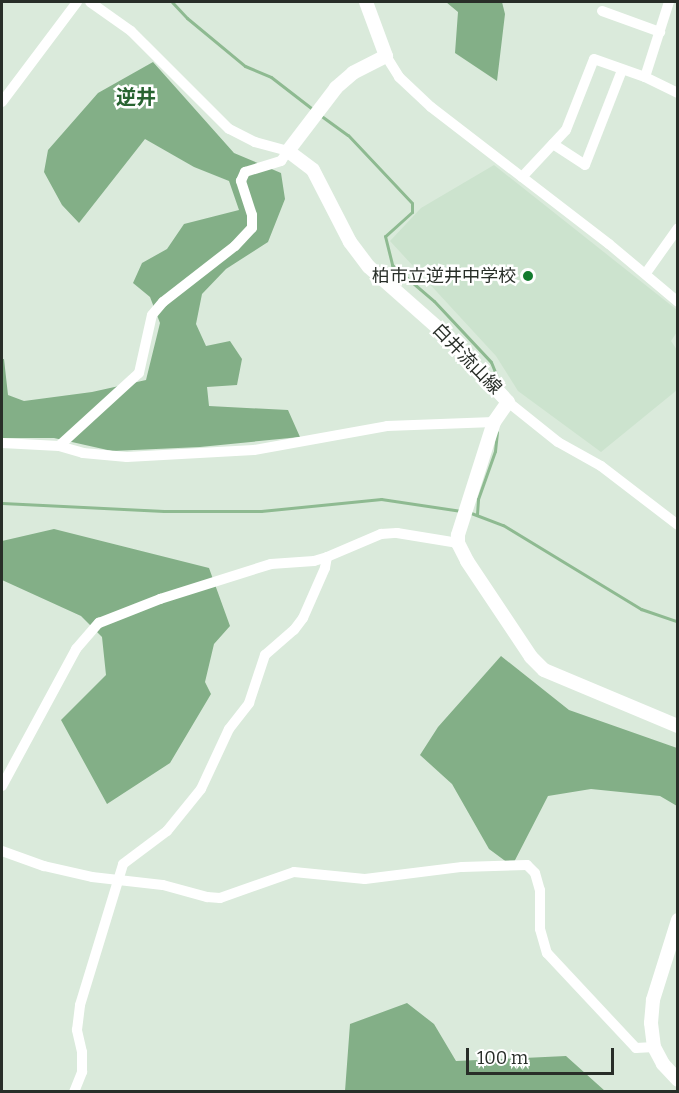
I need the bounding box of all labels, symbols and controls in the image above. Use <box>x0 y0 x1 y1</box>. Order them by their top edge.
district label: 逆井 <box>116 85 156 109</box>
place label: 柏市立逆井中学校 <box>372 265 516 287</box>
marker: 柏市立逆井中学校 <box>521 269 535 283</box>
street label: 白井流山線 <box>428 319 506 399</box>
scale bar <box>469 1036 618 1074</box>
text: 100 m <box>477 1047 528 1069</box>

